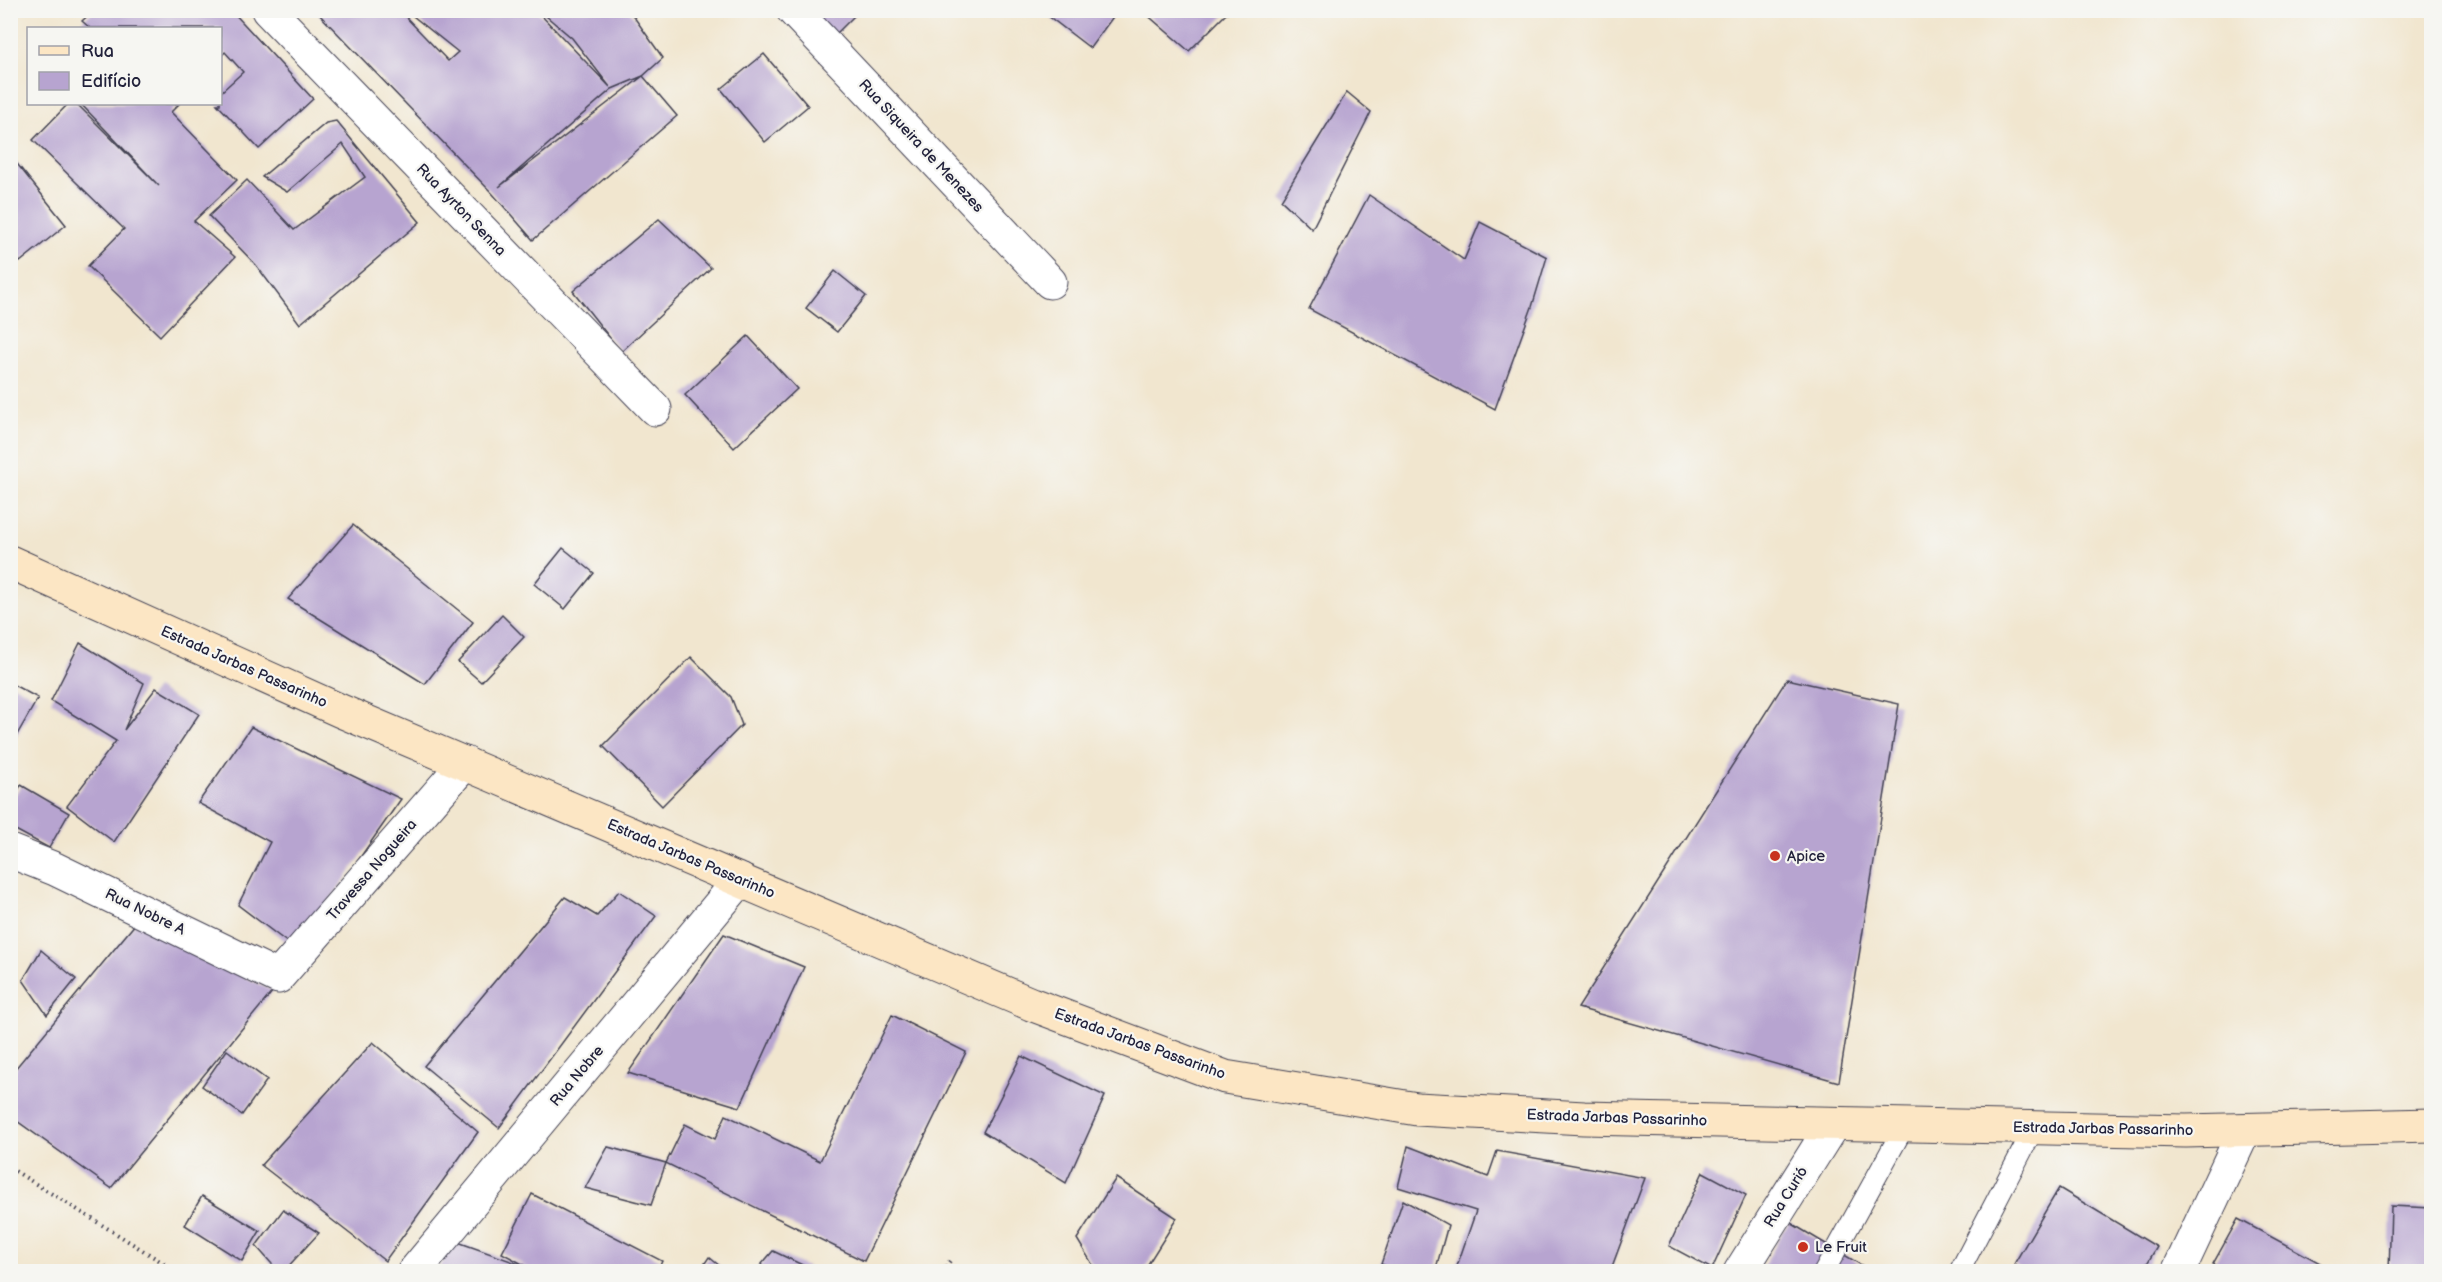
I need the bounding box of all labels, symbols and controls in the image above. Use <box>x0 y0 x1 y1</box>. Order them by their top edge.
legend <box>27 27 222 105</box>
text: Rua <box>81 41 114 62</box>
text: Edifício <box>81 71 141 92</box>
street label: Rua Siqueira de Menezes <box>854 76 988 217</box>
street label: Rua Ayrton Senna <box>412 160 510 260</box>
street label: Estrada Jarbas Passarinho <box>158 622 330 712</box>
street label: Travessa Nogueira <box>323 815 421 925</box>
street label: Estrada Jarbas Passarinho <box>604 815 778 903</box>
place label: Apice <box>1787 847 1825 866</box>
marker: Apice <box>1768 849 1782 863</box>
street label: Rua Nobre A <box>102 884 189 940</box>
street label: Estrada Jarbas Passarinho <box>1052 1004 1228 1084</box>
street label: Rua Nobre <box>546 1042 608 1110</box>
street label: Estrada Jarbas Passarinho <box>1526 1105 1708 1131</box>
street label: Estrada Jarbas Passarinho <box>2013 1118 2193 1140</box>
street label: Rua Curió <box>1760 1163 1812 1231</box>
place label: Le Fruit <box>1815 1238 1867 1257</box>
marker: Le Fruit <box>1796 1240 1810 1254</box>

